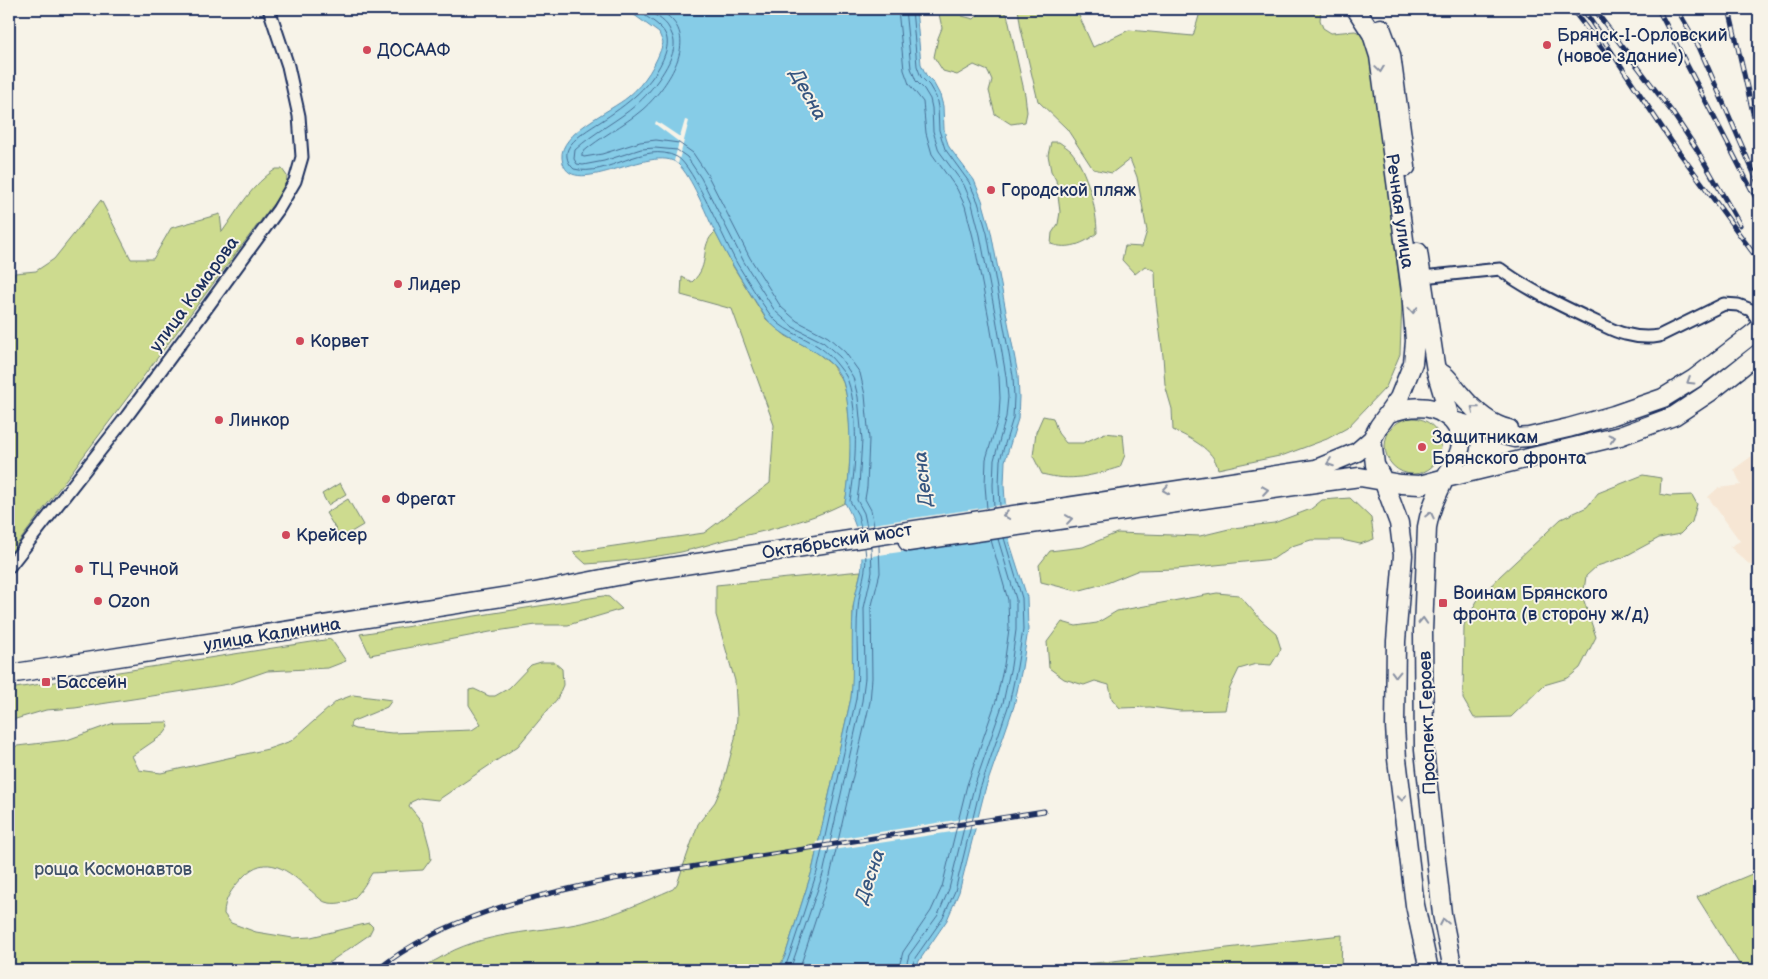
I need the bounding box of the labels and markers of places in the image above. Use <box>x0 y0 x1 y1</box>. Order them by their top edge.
place label: Брянск-I-Орловский (новое здание) <box>1557 25 1728 67</box>
marker: Брянск-I-Орловский (новое здание) <box>1541 39 1553 51</box>
place label: ДОСААФ <box>377 40 450 61</box>
marker: ДОСААФ <box>361 44 373 56</box>
place label: Городской пляж <box>1001 180 1137 201</box>
marker: Городской пляж <box>985 184 997 196</box>
place label: Лидер <box>407 274 461 295</box>
marker: Лидер <box>392 278 404 290</box>
place label: Корвет <box>310 331 370 352</box>
marker: Корвет <box>294 335 306 347</box>
place label: Линкор <box>228 410 290 431</box>
marker: Линкор <box>213 414 225 426</box>
place label: Защитникам Брянского фронта <box>1432 427 1587 469</box>
marker: Защитникам Брянского фронта <box>1416 441 1428 453</box>
place label: Фрегат <box>396 489 456 510</box>
marker: Фрегат <box>380 493 392 505</box>
place label: Крейсер <box>296 525 367 546</box>
marker: Крейсер <box>280 529 292 541</box>
place label: ТЦ Речной <box>89 559 179 580</box>
marker: ТЦ Речной <box>73 563 85 575</box>
place label: Воинам Брянского фронта (в сторону ж/д) <box>1453 583 1650 625</box>
place label: Ozon <box>108 591 150 612</box>
marker: Ozon <box>92 595 104 607</box>
marker: Воинам Брянского фронта (в сторону ж/д) <box>1437 597 1449 609</box>
place label: Бассейн <box>56 672 127 693</box>
marker: Бассейн <box>40 676 52 688</box>

